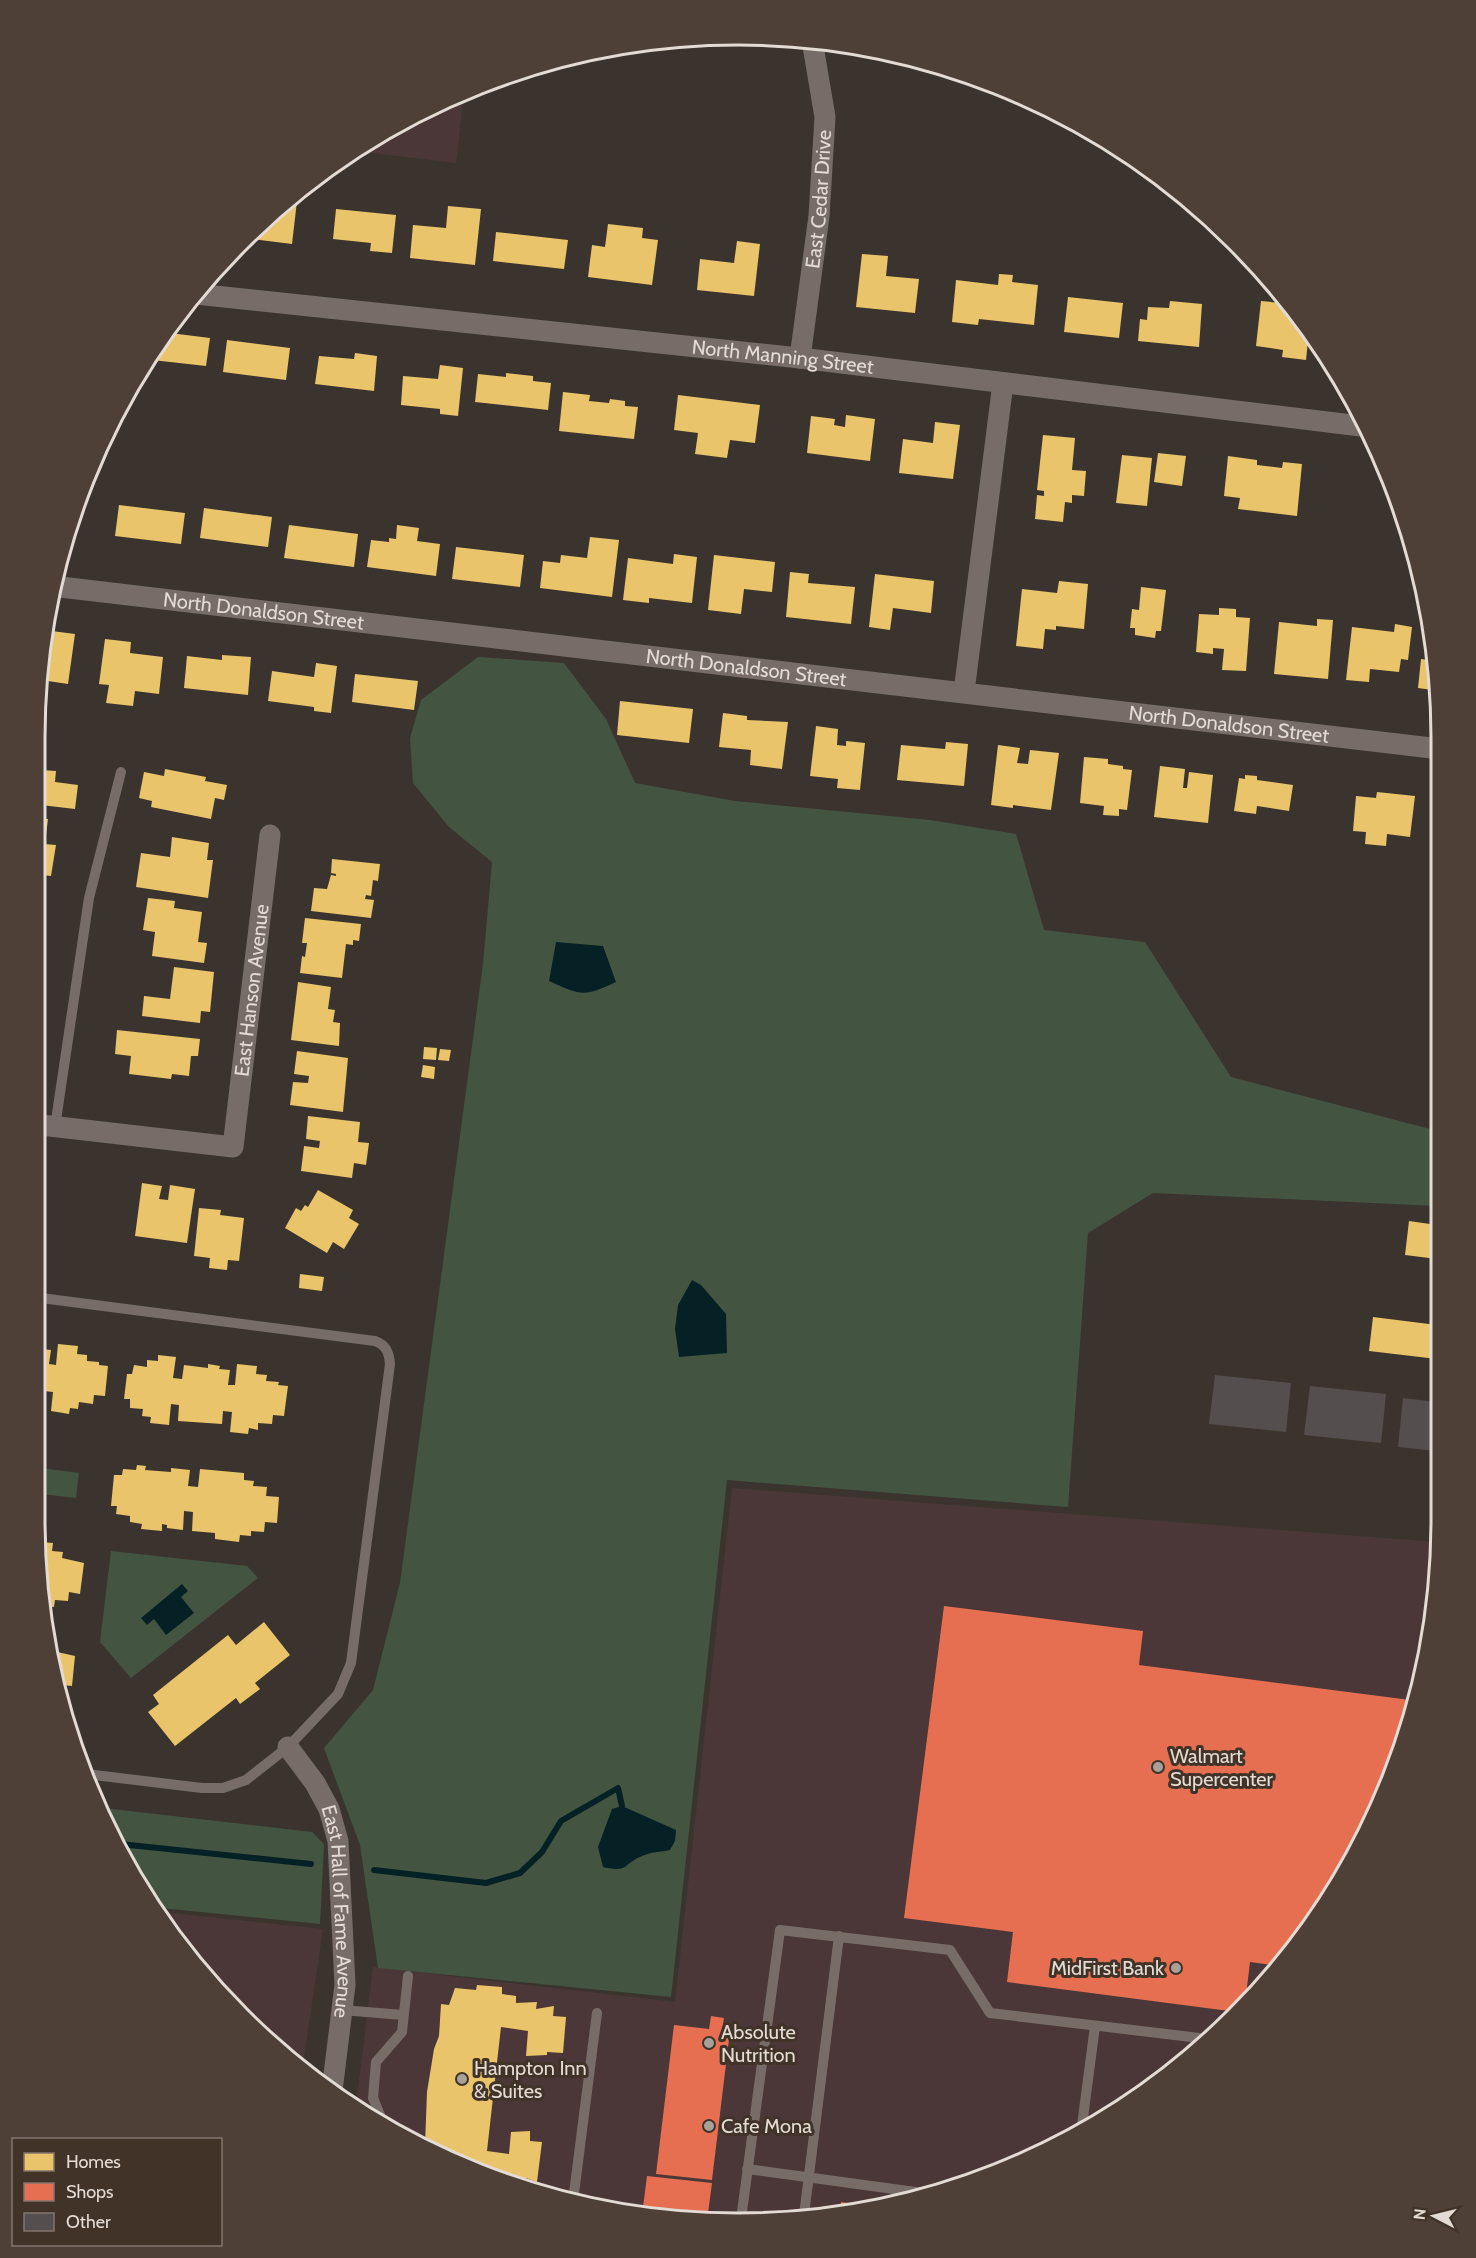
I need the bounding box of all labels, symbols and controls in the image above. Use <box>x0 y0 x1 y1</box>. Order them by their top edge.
street label: East Cedar Drive <box>800 129 836 270</box>
street label: North Manning Street <box>691 335 875 379</box>
street label: North Donaldson Street <box>162 587 365 635</box>
street label: North Donaldson Street <box>645 644 848 691</box>
street label: North Donaldson Street <box>1127 701 1331 748</box>
street label: East Hanson Avenue <box>229 903 274 1078</box>
place label: Walmart Supercenter <box>1170 1744 1274 1791</box>
marker: Walmart Supercenter <box>1151 1760 1165 1774</box>
street label: East Hall of Fame Avenue <box>316 1802 357 2020</box>
place label: MidFirst Bank <box>1051 1956 1164 1980</box>
marker: MidFirst Bank <box>1169 1961 1183 1975</box>
place label: Absolute Nutrition <box>721 2020 796 2067</box>
marker: Absolute Nutrition <box>702 2036 716 2050</box>
place label: Hampton Inn & Suites <box>474 2056 587 2103</box>
marker: Hampton Inn & Suites <box>455 2072 469 2086</box>
place label: Cafe Mona <box>721 2114 812 2138</box>
marker: Cafe Mona <box>702 2119 716 2133</box>
legend <box>12 2138 222 2246</box>
text: Homes <box>66 2151 121 2173</box>
text: Shops <box>66 2181 114 2203</box>
north arrow <box>1404 2186 1464 2246</box>
text: N <box>1409 2207 1430 2221</box>
text: Other <box>66 2211 111 2233</box>

